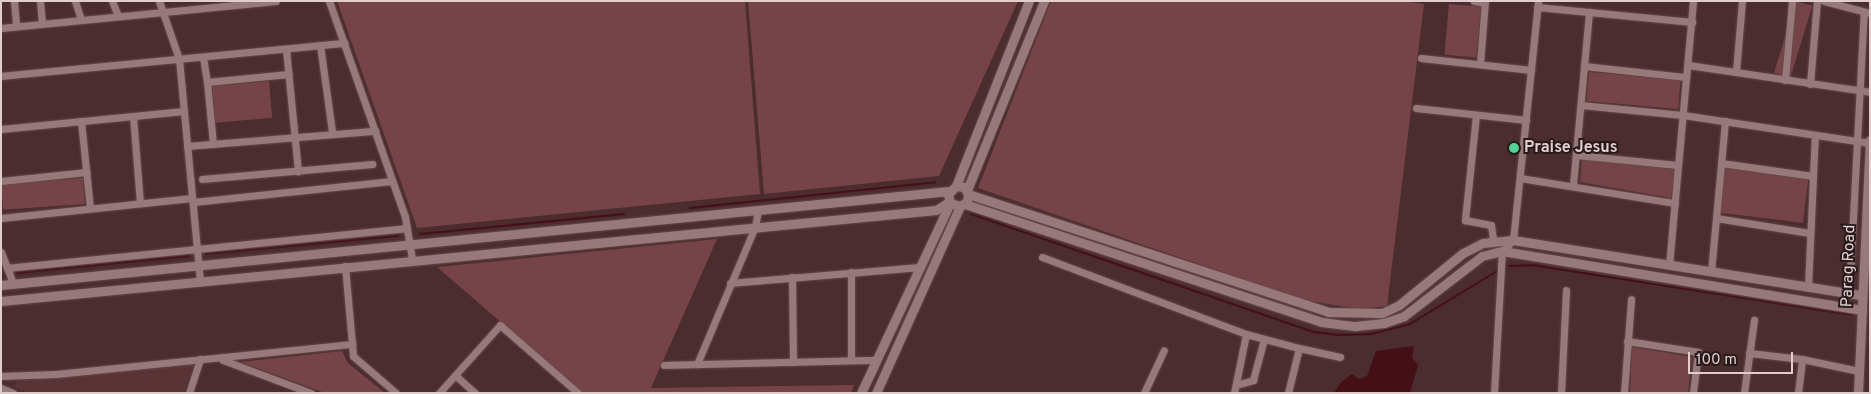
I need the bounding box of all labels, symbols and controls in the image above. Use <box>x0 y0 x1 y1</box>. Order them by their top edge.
place label: Praise Jesus <box>1524 138 1618 158</box>
marker: Praise Jesus <box>1508 142 1520 154</box>
street label: Parag Road <box>1838 224 1860 308</box>
scale bar <box>1691 342 1796 374</box>
text: 100 m <box>1696 351 1737 370</box>

